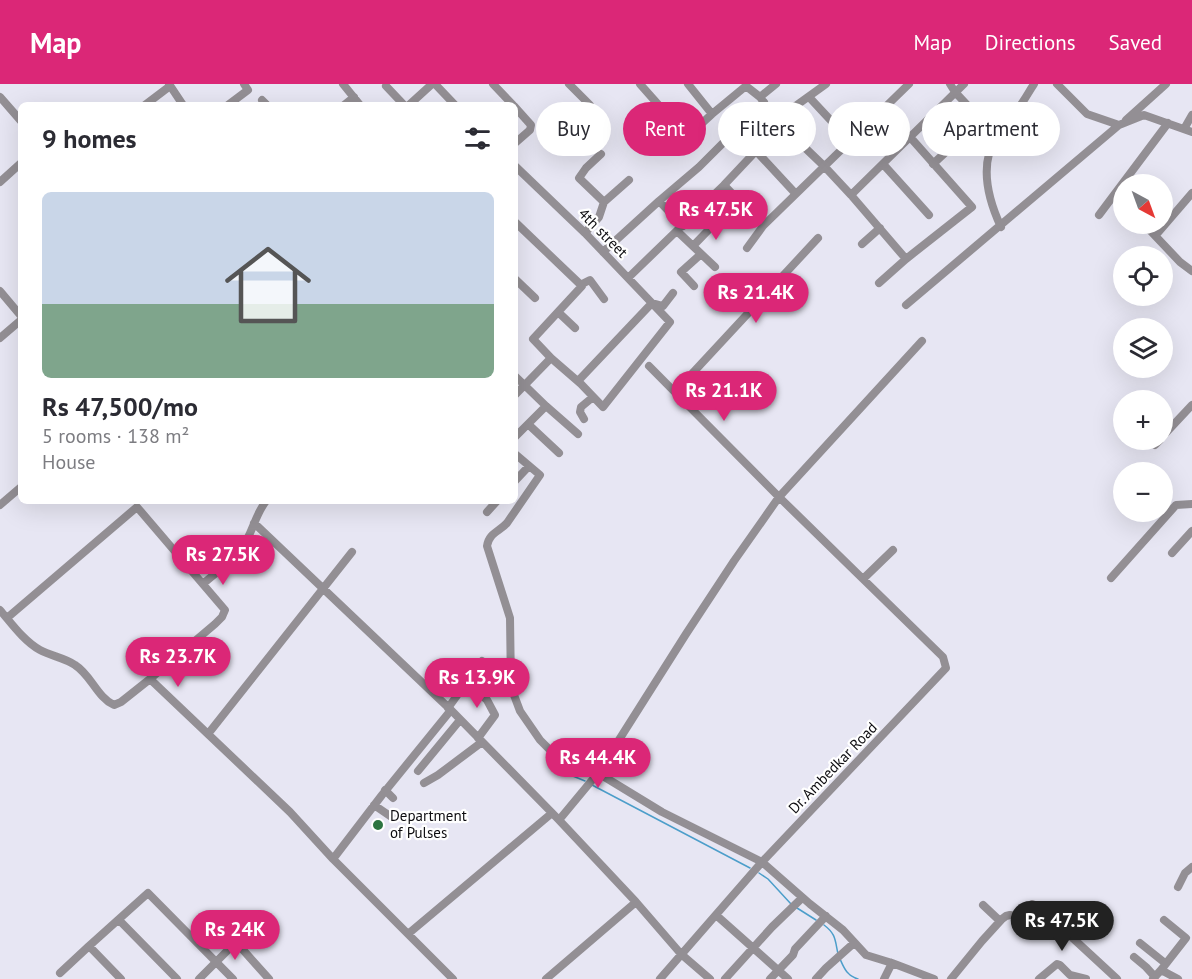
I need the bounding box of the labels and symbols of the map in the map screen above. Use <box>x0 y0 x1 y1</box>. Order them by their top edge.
north arrow <box>1113 174 1173 234</box>
pin: Rs 47.5K <box>654 190 778 241</box>
street label: 4th street <box>575 204 632 261</box>
pin: Rs 21.4K <box>694 273 818 324</box>
pin: Rs 21.1K <box>662 371 786 422</box>
pin: Rs 27.5K <box>161 535 285 586</box>
pin: Rs 23.7K <box>116 637 240 688</box>
pin: Rs 13.9K <box>415 658 539 709</box>
street label: Dr. Ambedkar Road <box>784 718 881 817</box>
pin: Rs 44.4K <box>536 738 660 789</box>
place label: Department of Pulses <box>390 806 467 842</box>
marker: Department of Pulses <box>371 818 385 832</box>
pin: Rs 47.5K <box>1000 901 1124 952</box>
pin: Rs 24K <box>186 910 284 961</box>

